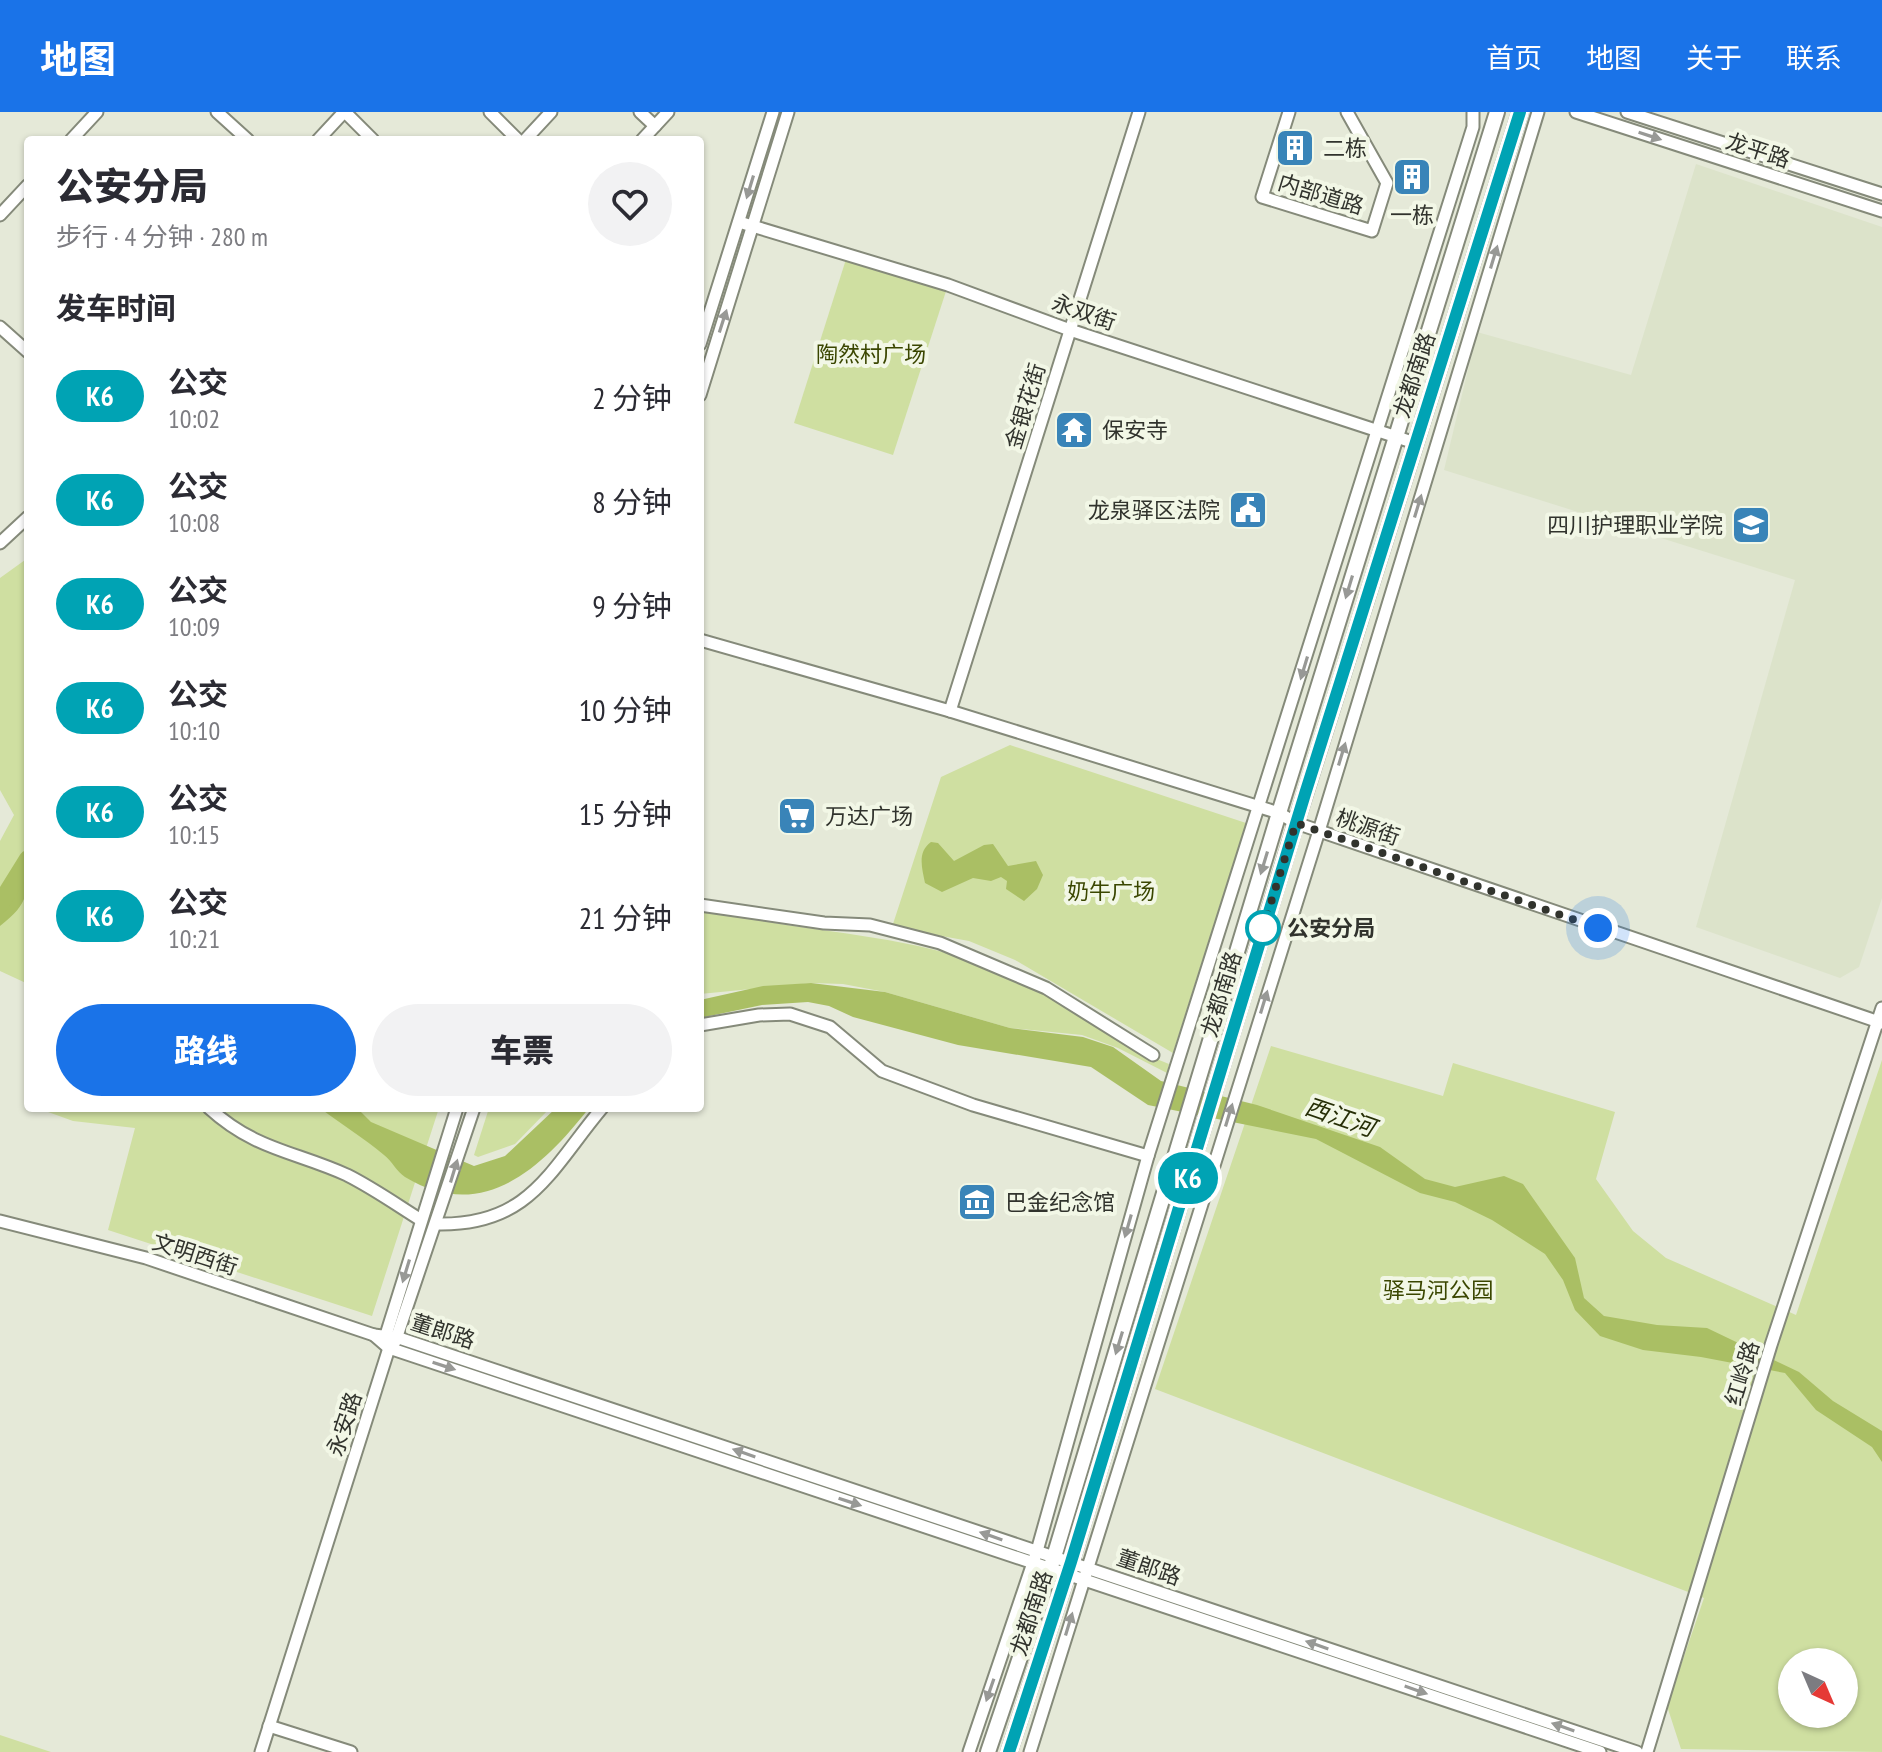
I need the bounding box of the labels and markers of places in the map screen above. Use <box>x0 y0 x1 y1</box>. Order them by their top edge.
building icon: 二栋 <box>1274 127 1316 169</box>
place label: 二栋 <box>1323 134 1367 162</box>
building icon: 一栋 <box>1391 156 1433 198</box>
place label: 一栋 <box>1390 201 1434 229</box>
temple icon: 保安寺 <box>1053 409 1095 451</box>
place label: 保安寺 <box>1102 416 1168 444</box>
public building icon: 龙泉驿区法院 <box>1227 489 1269 531</box>
place label: 龙泉驿区法院 <box>1088 496 1220 524</box>
school or university icon: 四川护理职业学院 <box>1730 504 1772 546</box>
place label: 四川护理职业学院 <box>1547 511 1723 539</box>
supermarket icon: 万达广场 <box>776 795 818 837</box>
place label: 万达广场 <box>825 802 913 830</box>
marker: 公安分局 <box>1246 911 1280 945</box>
place label: 公安分局 <box>1287 914 1375 942</box>
museum icon: 巴金纪念馆 <box>956 1181 998 1223</box>
place label: 巴金纪念馆 <box>1005 1188 1115 1216</box>

